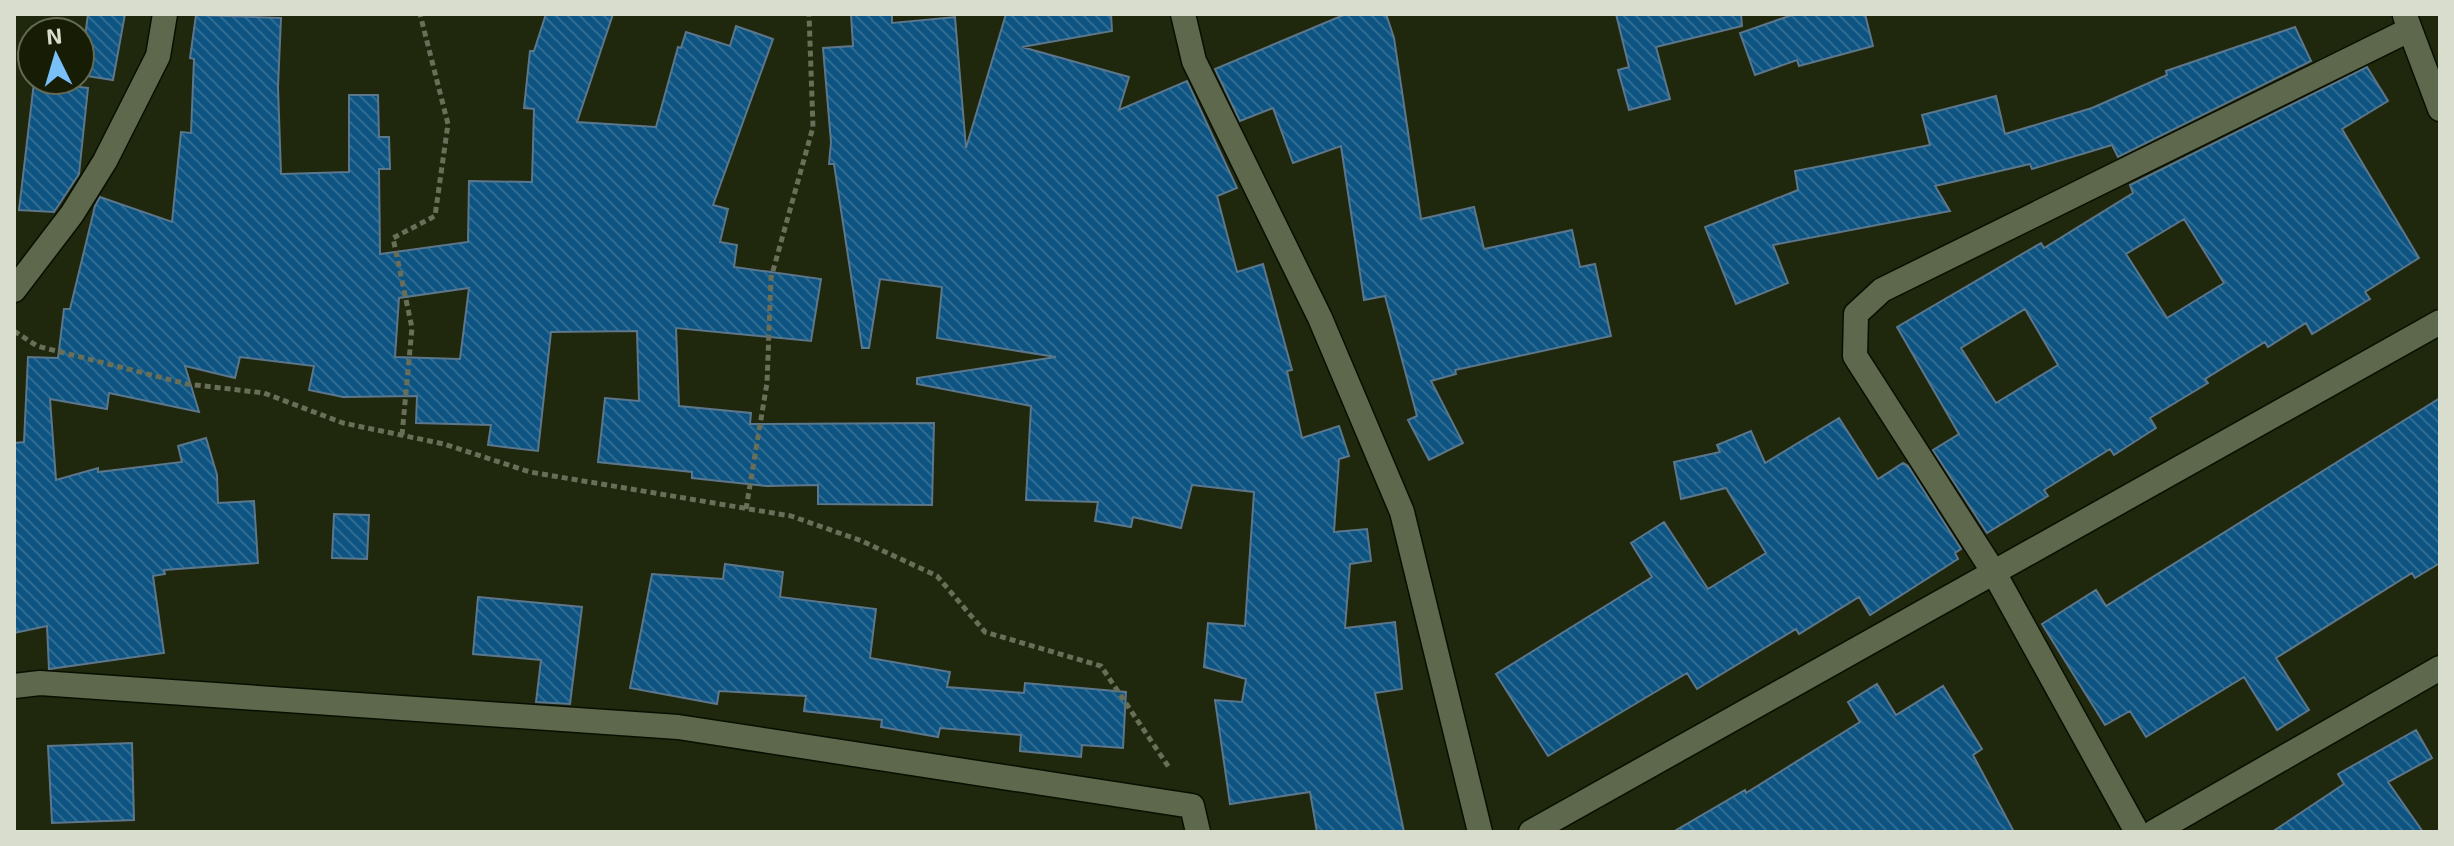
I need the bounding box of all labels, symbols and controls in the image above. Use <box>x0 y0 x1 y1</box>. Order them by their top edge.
north arrow <box>16 16 96 96</box>
text: N <box>45 21 63 49</box>

